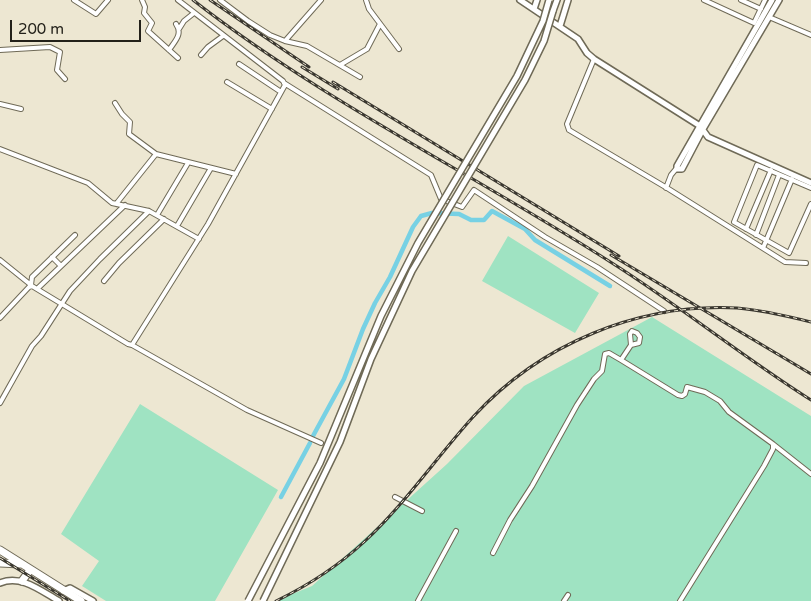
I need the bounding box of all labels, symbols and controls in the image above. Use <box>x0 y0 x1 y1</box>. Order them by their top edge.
scale bar <box>12 10 144 42</box>
text: 200 m <box>18 20 64 38</box>

